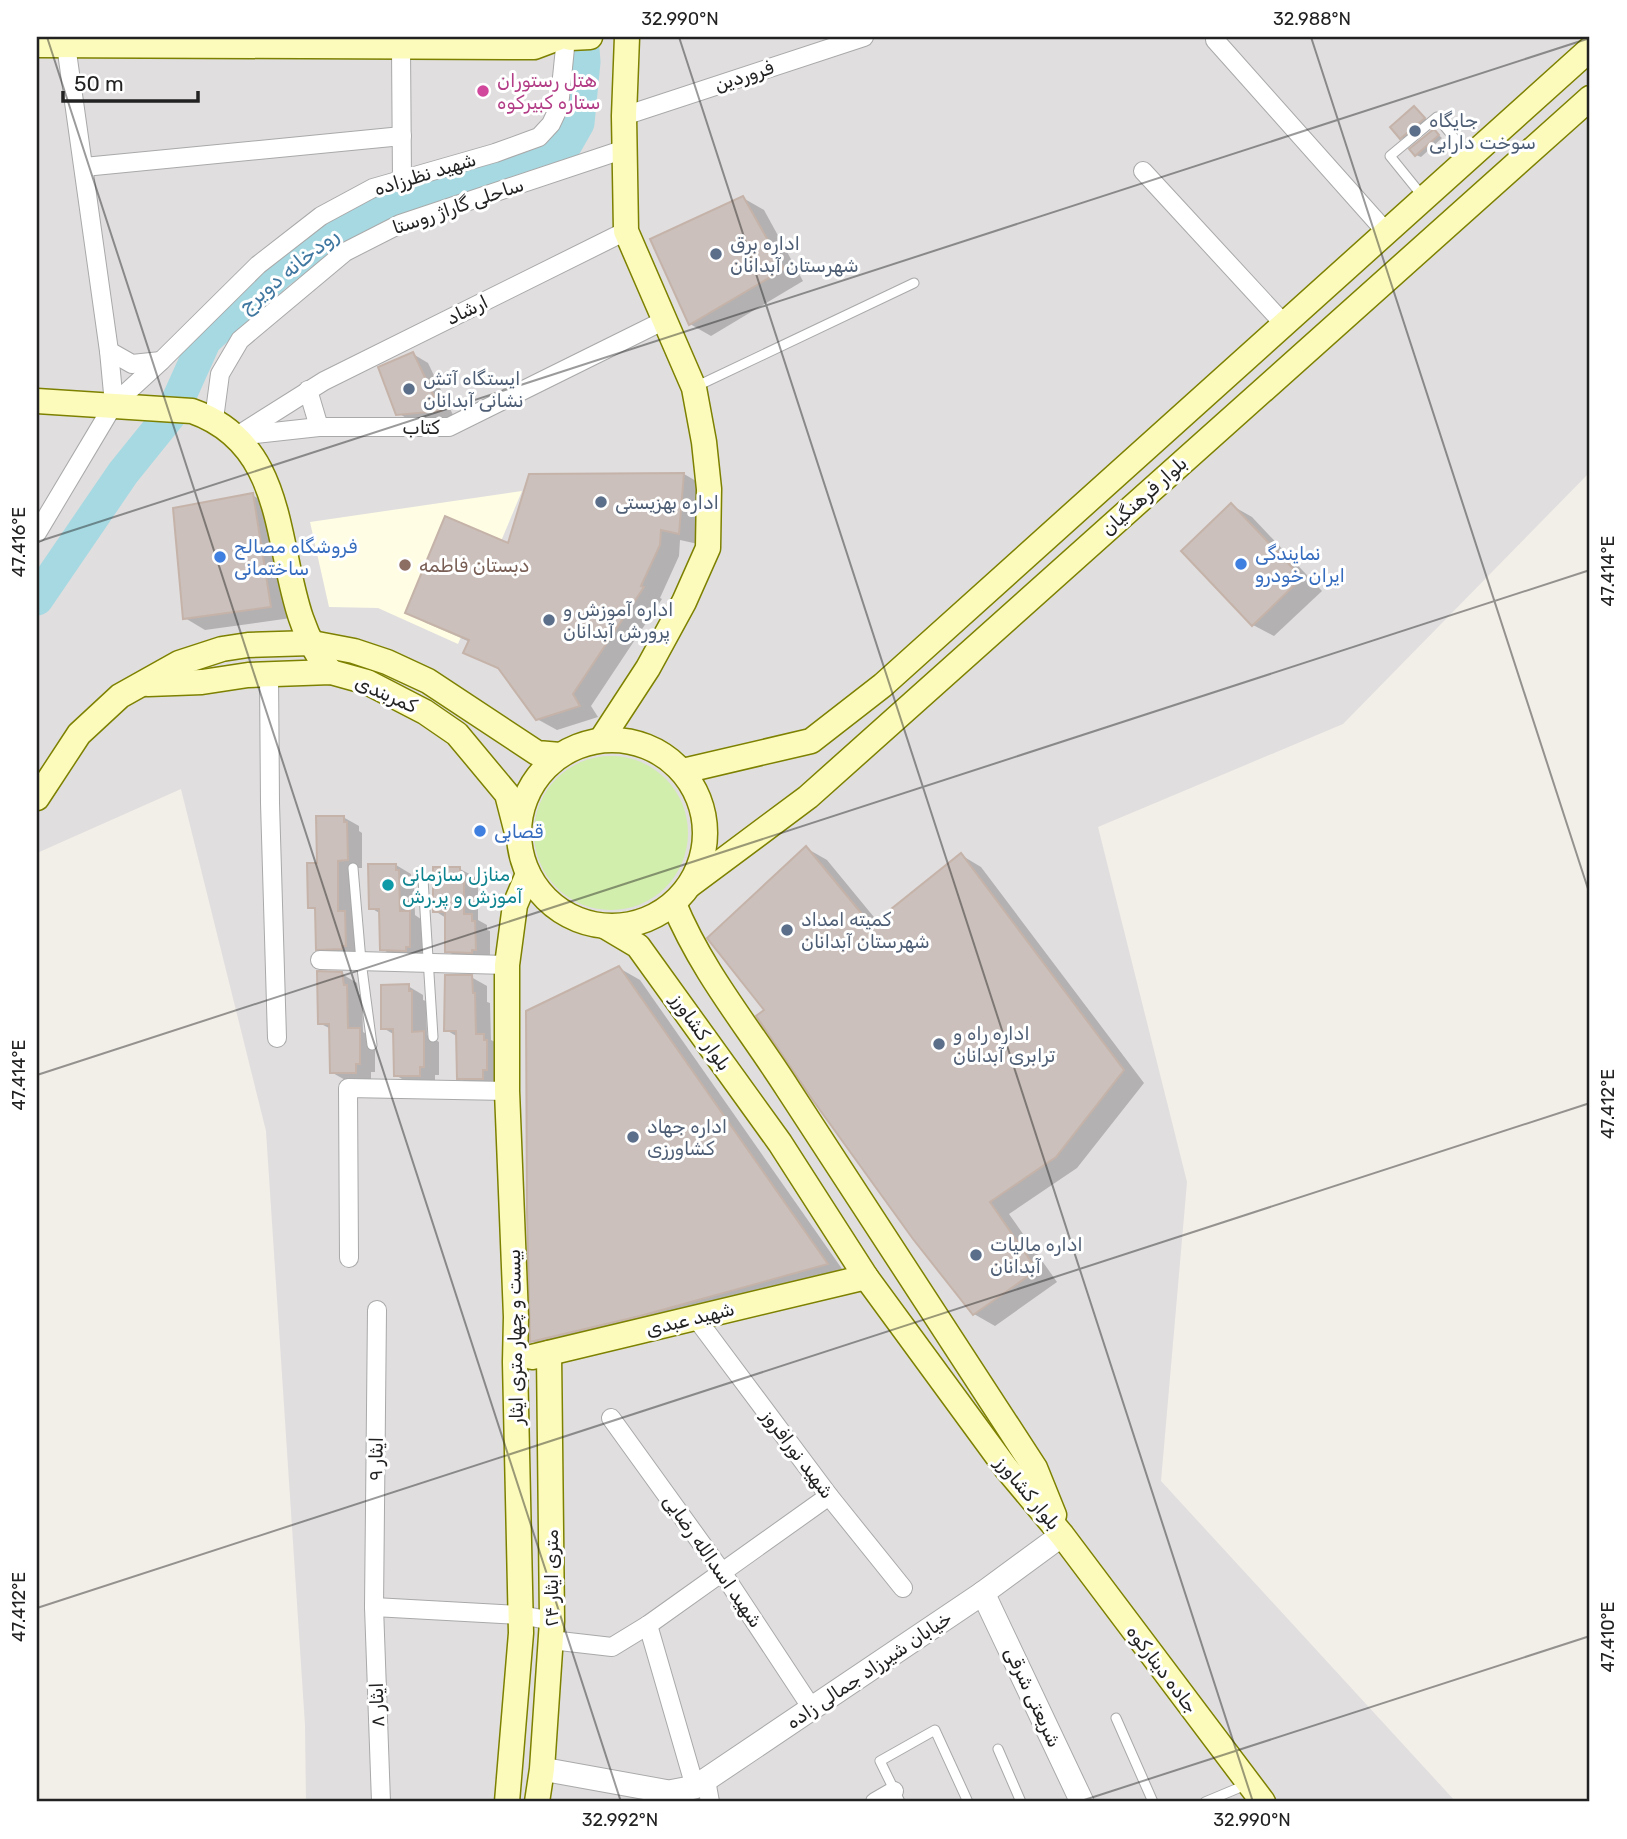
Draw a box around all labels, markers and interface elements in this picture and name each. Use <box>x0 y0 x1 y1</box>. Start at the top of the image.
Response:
text: 32.990°N <box>641 8 719 30</box>
text: 32.988°N <box>1273 8 1351 30</box>
street label: فروردین <box>712 56 777 96</box>
scale bar <box>63 60 198 104</box>
place label: هتل رستوران ستاره کبیرکوه <box>497 69 601 114</box>
text: 50 m <box>74 71 124 96</box>
marker: هتل رستوران ستاره کبیرکوه <box>475 83 491 99</box>
place label: جایگاه سوخت دارابی <box>1429 109 1536 154</box>
marker: جایگاه سوخت دارابی <box>1407 123 1423 139</box>
street label: شهید نظرزاده <box>371 148 479 200</box>
street label: ساحلی گاراژ روستا <box>389 173 527 239</box>
water label: رودخانه دویرج <box>233 222 344 319</box>
place label: اداره برق شهرستان آبدانان <box>730 232 859 277</box>
marker: اداره برق شهرستان آبدانان <box>708 246 724 262</box>
street label: ارشاد <box>442 290 492 330</box>
place label: ایستگاه آتش نشانی آبدانان <box>423 367 524 412</box>
marker: ایستگاه آتش نشانی آبدانان <box>401 381 417 397</box>
street label: کتاب <box>402 416 440 439</box>
street label: بلوار فرهنگیان <box>1096 452 1192 540</box>
place label: اداره بهزیستی <box>615 491 719 514</box>
marker: اداره بهزیستی <box>593 494 609 510</box>
text: 47.416°E <box>8 507 30 577</box>
place label: فروشگاه مصالح ساختمانی <box>234 535 357 580</box>
text: 47.414°E <box>1597 536 1619 606</box>
place label: نمایندگی ایران خودرو <box>1255 542 1345 587</box>
marker: فروشگاه مصالح ساختمانی <box>212 549 228 565</box>
place label: دبستان فاطمه <box>419 554 529 577</box>
marker: نمایندگی ایران خودرو <box>1233 556 1249 572</box>
marker: دبستان فاطمه <box>397 557 413 573</box>
place label: اداره آموزش و پرورش آبدانان <box>563 598 674 645</box>
marker: اداره آموزش و پرورش آبدانان <box>541 612 557 628</box>
street label: کمربندی <box>351 670 421 718</box>
place label: قصابی <box>494 820 543 843</box>
marker: قصابی <box>472 823 488 839</box>
place label: منازل سازمانی آموزش و پر.رش <box>402 863 523 910</box>
marker: منازل سازمانی آموزش و پر.رش <box>380 877 396 893</box>
place label: کمیته امداد شهرستان آبدانان <box>801 908 930 953</box>
marker: کمیته امداد شهرستان آبدانان <box>779 922 795 938</box>
street label: بلوار کشاورز <box>665 988 736 1075</box>
place label: اداره راه و ترابری آبدانان <box>953 1022 1055 1067</box>
marker: اداره راه و ترابری آبدانان <box>931 1036 947 1052</box>
text: 47.414°E <box>8 1040 30 1110</box>
text: 47.412°E <box>1597 1069 1619 1139</box>
place label: اداره جهاد کشاورزی <box>647 1115 727 1160</box>
marker: اداره جهاد کشاورزی <box>625 1129 641 1145</box>
place label: اداره مالیات آبدانان <box>990 1233 1083 1278</box>
marker: اداره مالیات آبدانان <box>968 1247 984 1263</box>
street label: بیست و چهار متری ایثار <box>502 1249 528 1426</box>
street label: شهید عبدی <box>643 1297 737 1341</box>
street label: شهید نورافروز <box>756 1404 839 1503</box>
street label: ایثار ۹ <box>364 1437 388 1481</box>
street label: بلوار کشاورز <box>990 1451 1065 1534</box>
street label: شهید اسدالله رضایی <box>659 1490 767 1632</box>
street label: ۲۴ متری ایثار <box>540 1529 563 1627</box>
text: 47.412°E <box>8 1572 30 1642</box>
text: 47.410°E <box>1597 1601 1619 1673</box>
street label: خیابان شیرزاد جمالی زاده <box>782 1606 956 1734</box>
street label: جاده دینارکوه <box>1121 1620 1203 1718</box>
street label: شریعتی شرقی <box>1000 1643 1066 1751</box>
street label: ایثار ۸ <box>365 1682 389 1728</box>
text: 32.992°N <box>582 1809 658 1831</box>
text: 32.990°N <box>1213 1809 1291 1831</box>

